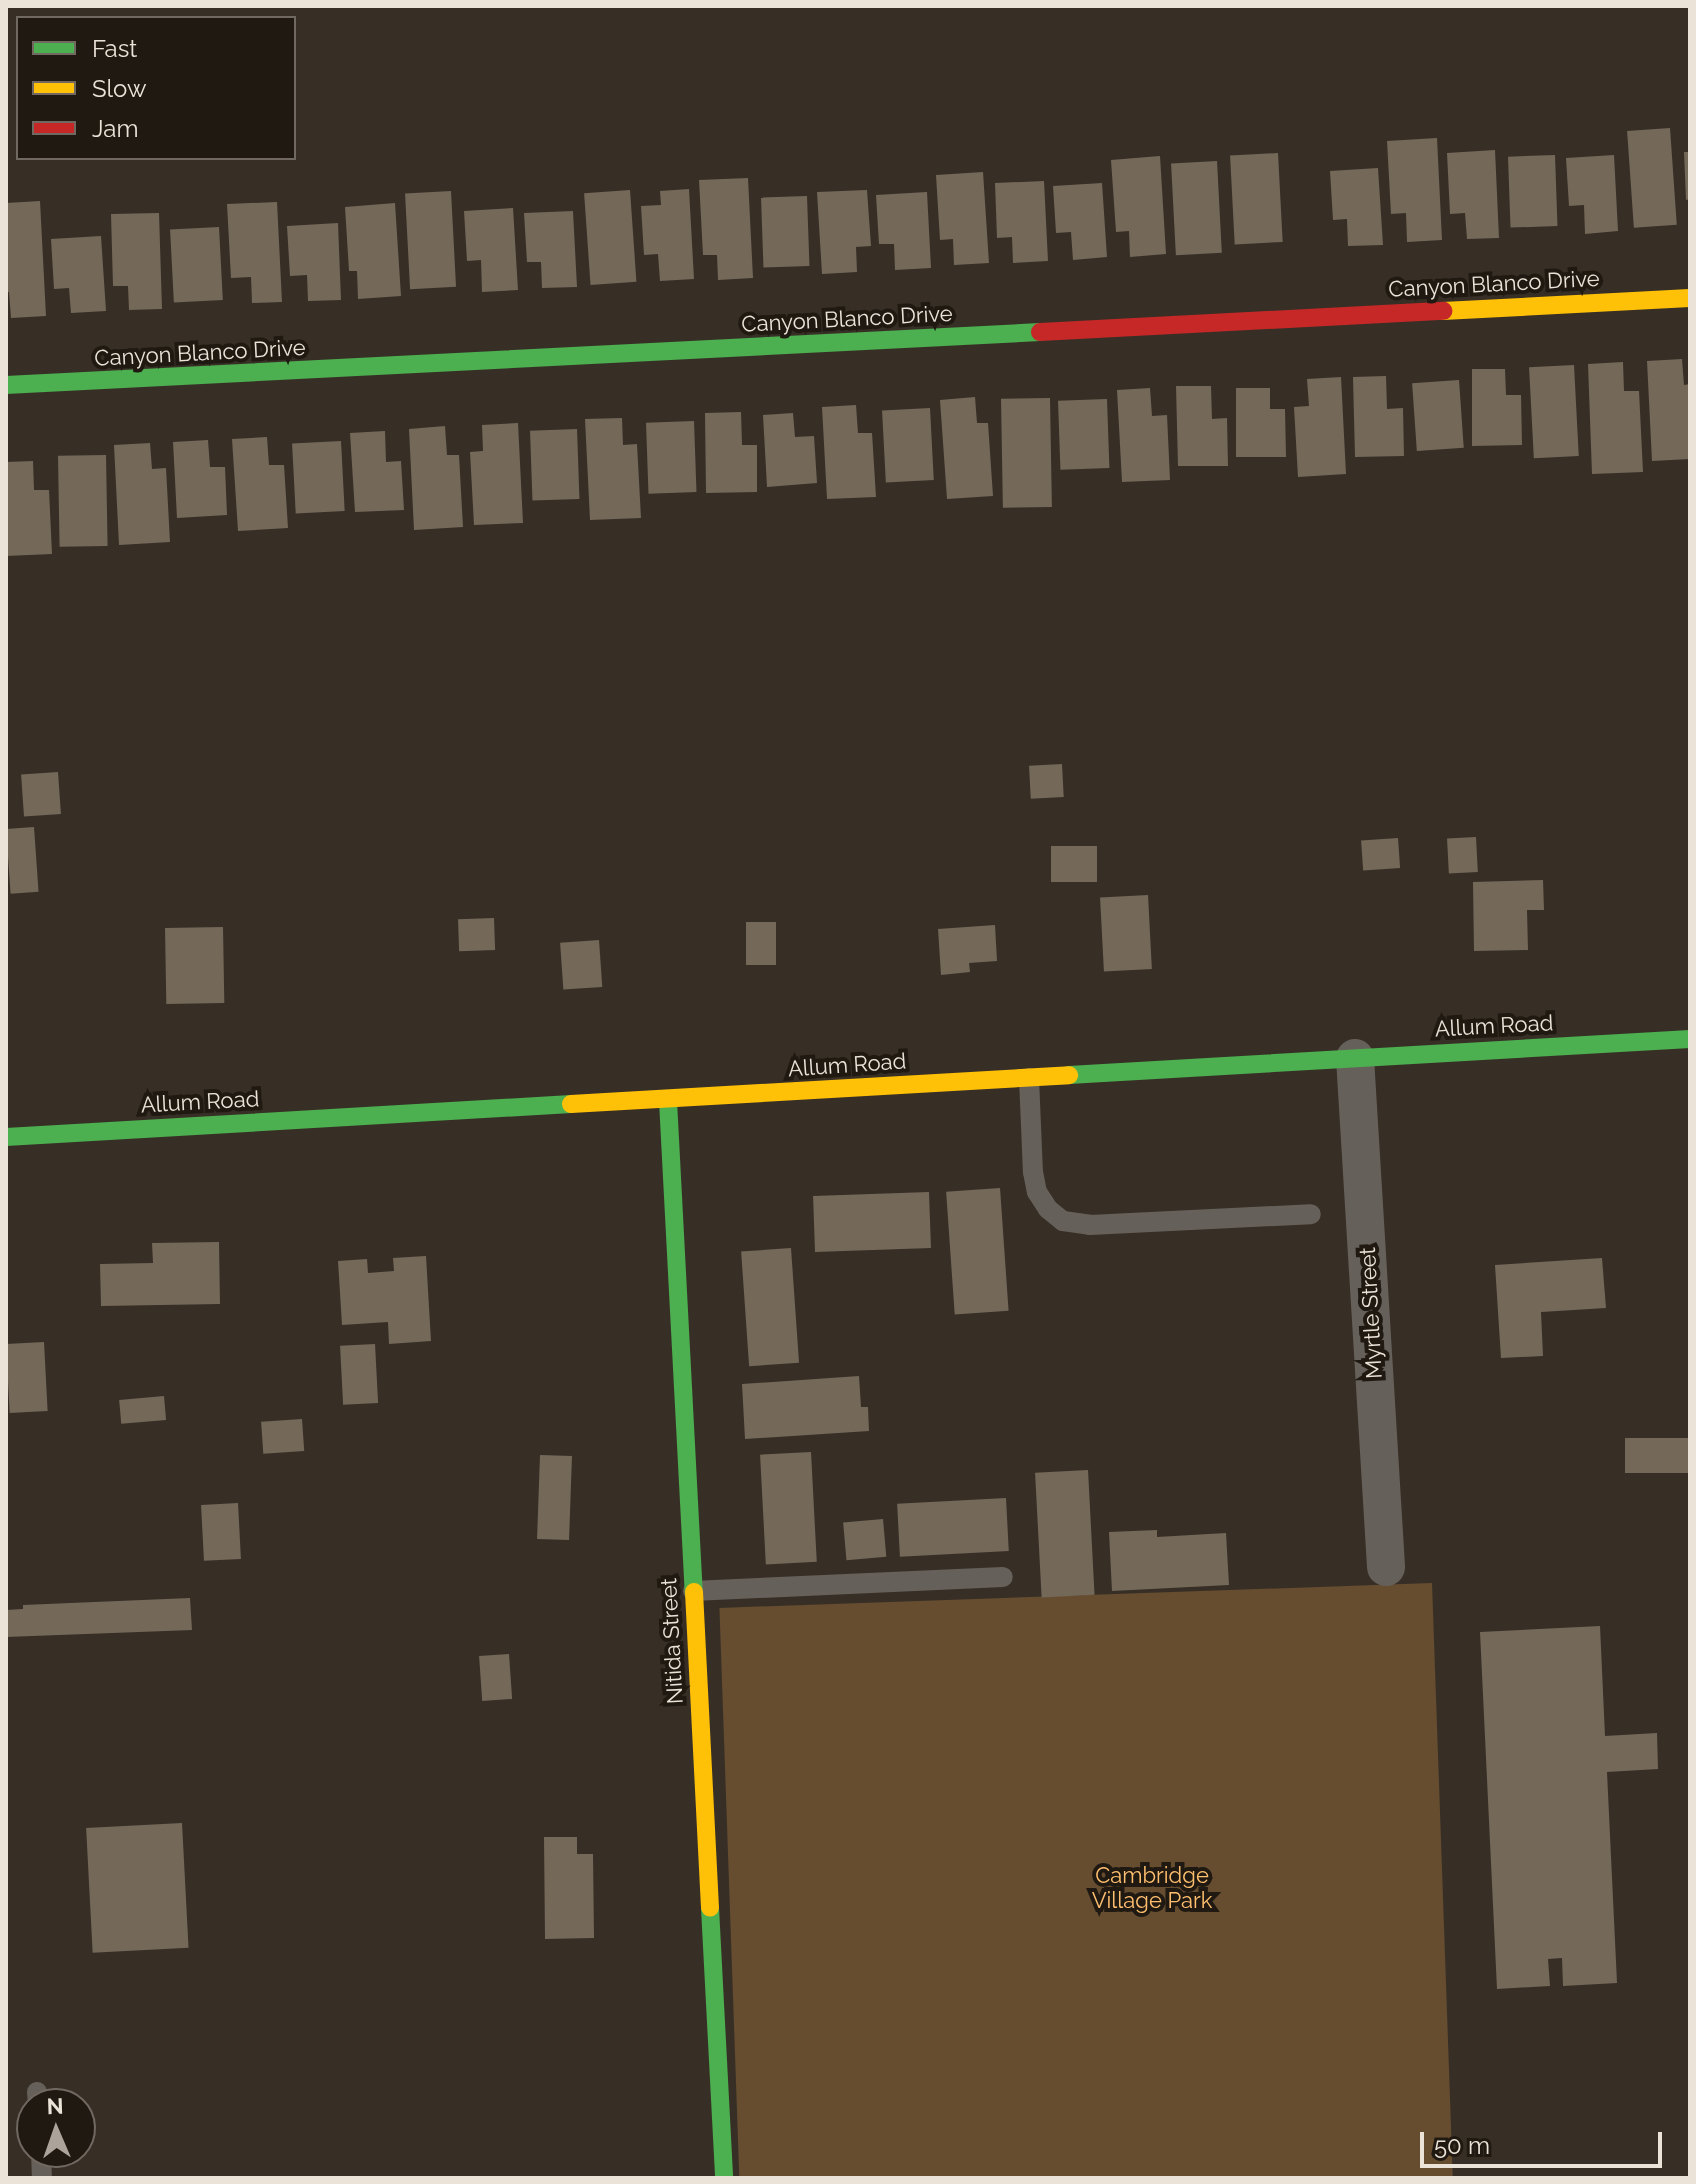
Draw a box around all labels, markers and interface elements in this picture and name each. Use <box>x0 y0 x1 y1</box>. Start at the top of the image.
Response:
legend <box>16 16 296 160</box>
text: Fast <box>92 34 137 63</box>
text: Slow <box>92 74 146 103</box>
text: Jam <box>92 114 138 143</box>
street label: Canyon Blanco Drive <box>1388 265 1600 303</box>
street label: Canyon Blanco Drive <box>741 300 953 338</box>
street label: Canyon Blanco Drive <box>94 334 306 372</box>
street label: Allum Road <box>1434 1010 1554 1042</box>
street label: Allum Road <box>787 1048 907 1082</box>
street label: Allum Road <box>140 1086 260 1118</box>
street label: Myrtle Street <box>1354 1246 1388 1380</box>
street label: Nitida Street <box>656 1577 688 1705</box>
park label: Cambridge Village Park <box>1092 1862 1212 1914</box>
north arrow <box>16 2088 96 2168</box>
text: N <box>46 2093 64 2119</box>
scale bar <box>1424 2116 1666 2166</box>
text: 50 m <box>1434 2131 1490 2160</box>

